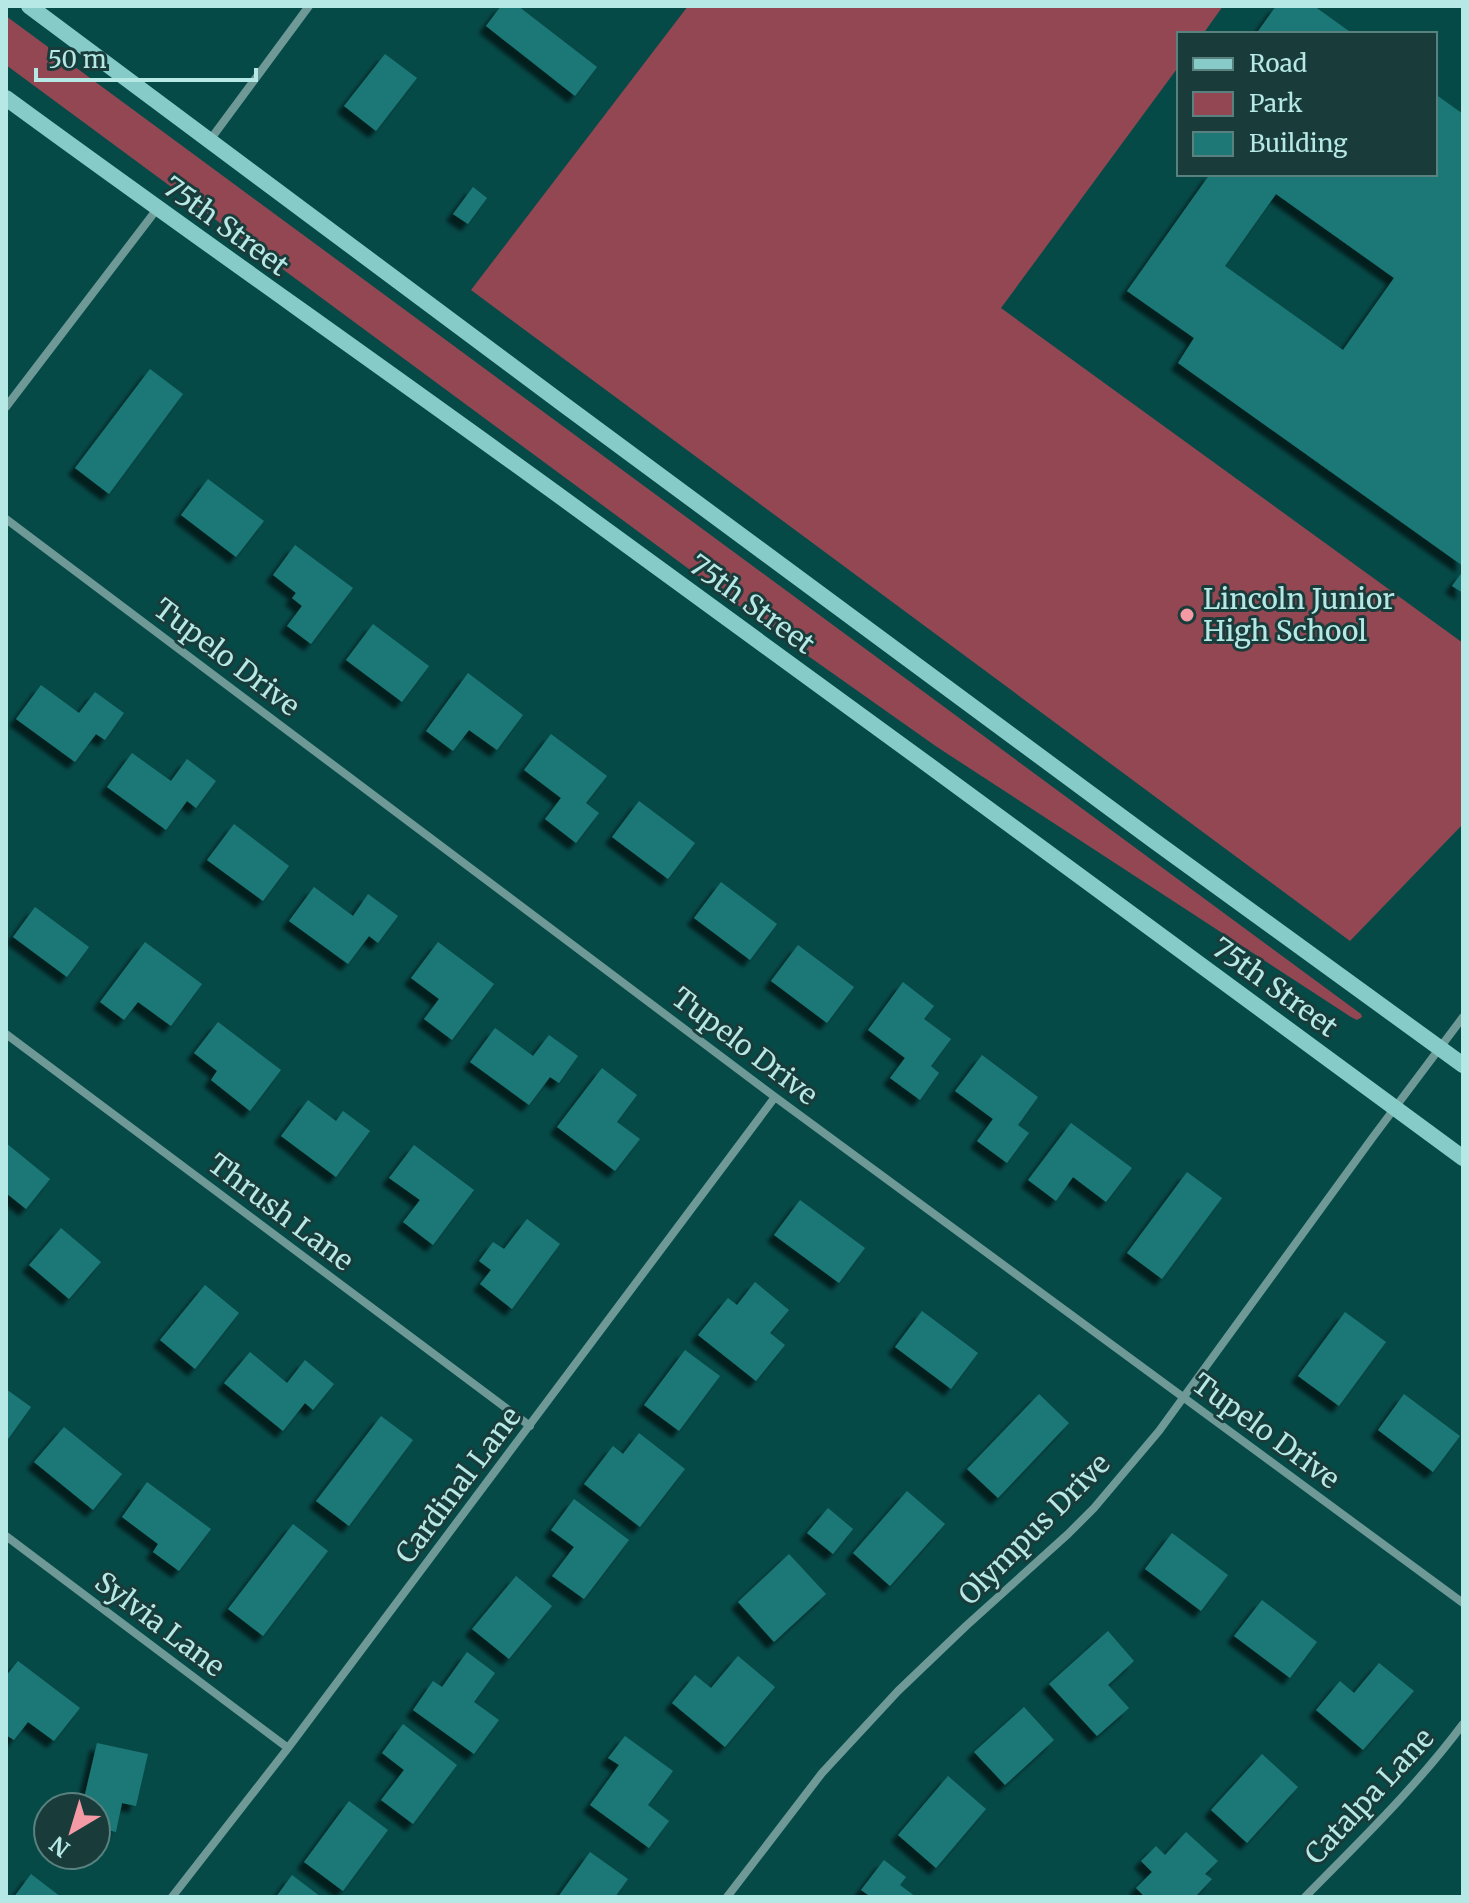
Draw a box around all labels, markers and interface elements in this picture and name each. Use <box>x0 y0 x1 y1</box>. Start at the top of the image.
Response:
scale bar <box>36 32 256 82</box>
legend <box>1177 32 1437 176</box>
text: 50 m <box>48 44 107 75</box>
text: Road <box>1249 48 1307 79</box>
text: Park <box>1249 88 1303 119</box>
text: Building <box>1249 128 1348 159</box>
street label: 75th Street <box>156 168 296 284</box>
street label: 75th Street <box>682 546 822 662</box>
place label: Lincoln Junior High School <box>1203 581 1395 649</box>
street label: Tupelo Drive <box>147 590 307 724</box>
marker: Lincoln Junior High School <box>1178 606 1196 624</box>
street label: 75th Street <box>1205 929 1345 1045</box>
street label: Tupelo Drive <box>665 979 825 1113</box>
street label: Thrush Lane <box>201 1146 361 1278</box>
street label: Tupelo Drive <box>1185 1365 1347 1497</box>
street label: Cardinal Lane <box>387 1400 529 1570</box>
street label: Olympus Drive <box>951 1446 1117 1612</box>
street label: Sylvia Lane <box>88 1564 232 1684</box>
street label: Catalpa Lane <box>1297 1720 1441 1872</box>
north arrow <box>32 1791 112 1871</box>
text: N <box>44 1830 75 1863</box>

